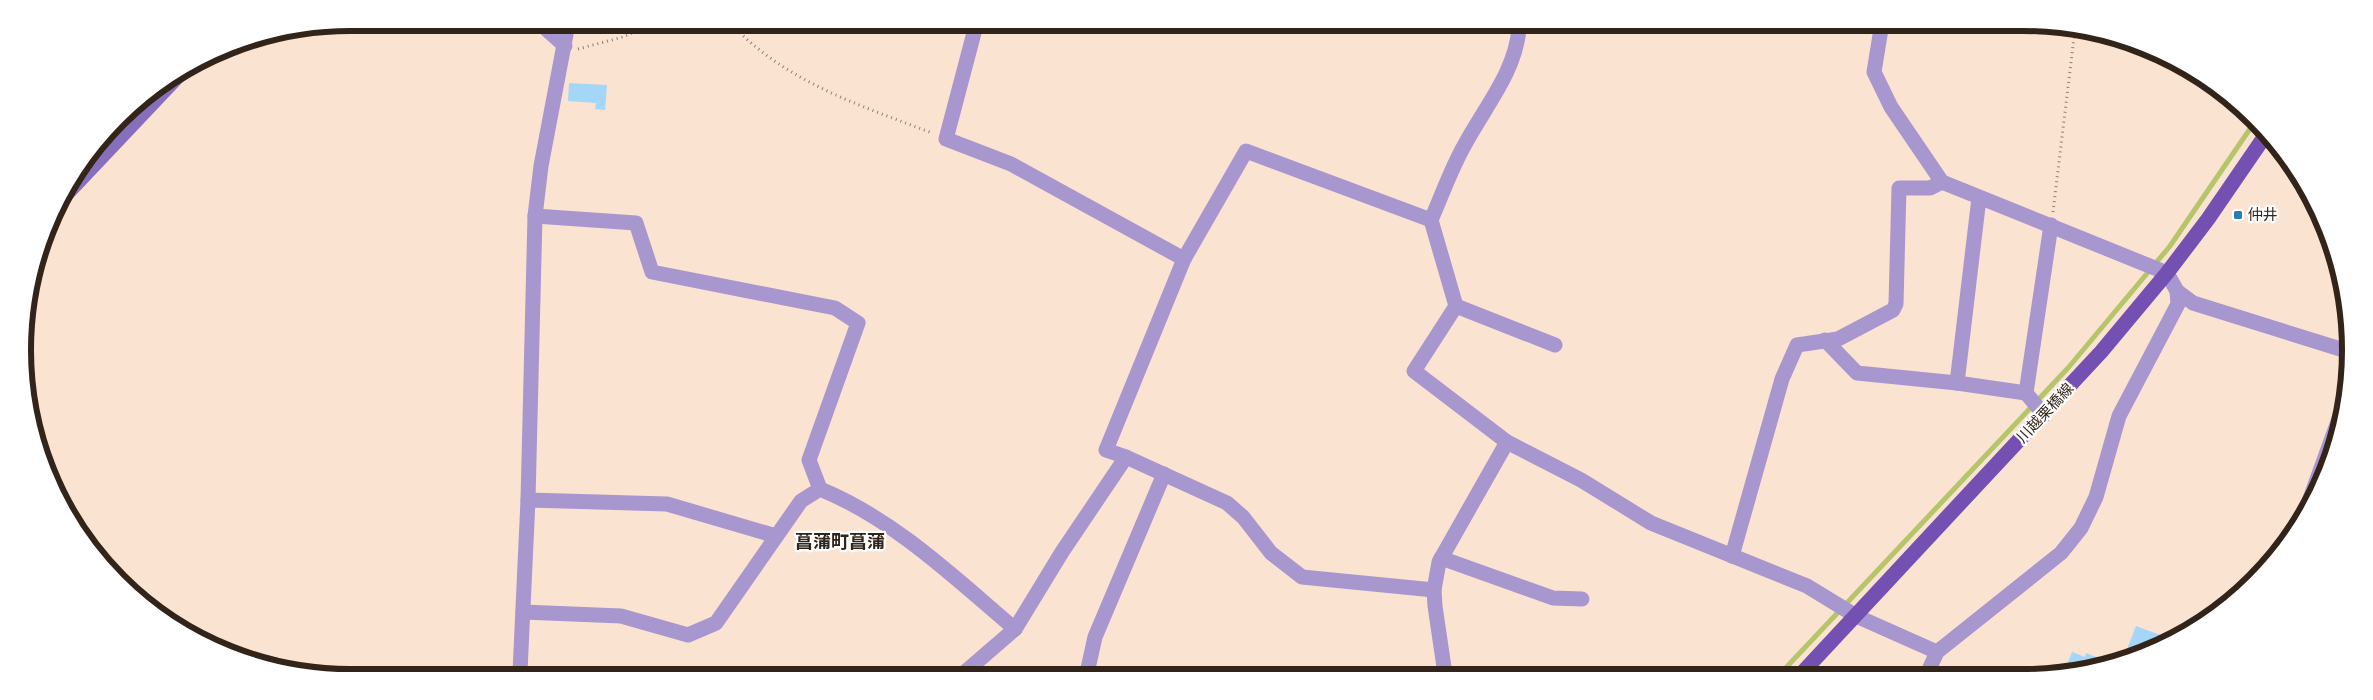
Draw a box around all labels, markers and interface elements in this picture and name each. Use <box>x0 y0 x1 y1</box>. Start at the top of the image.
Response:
place label: 仲井 <box>2248 206 2278 225</box>
marker: 仲井 <box>2232 209 2244 221</box>
street label: 川越栗橋線 <box>2013 379 2078 447</box>
district label: 菖蒲町菖蒲 <box>795 532 885 553</box>

